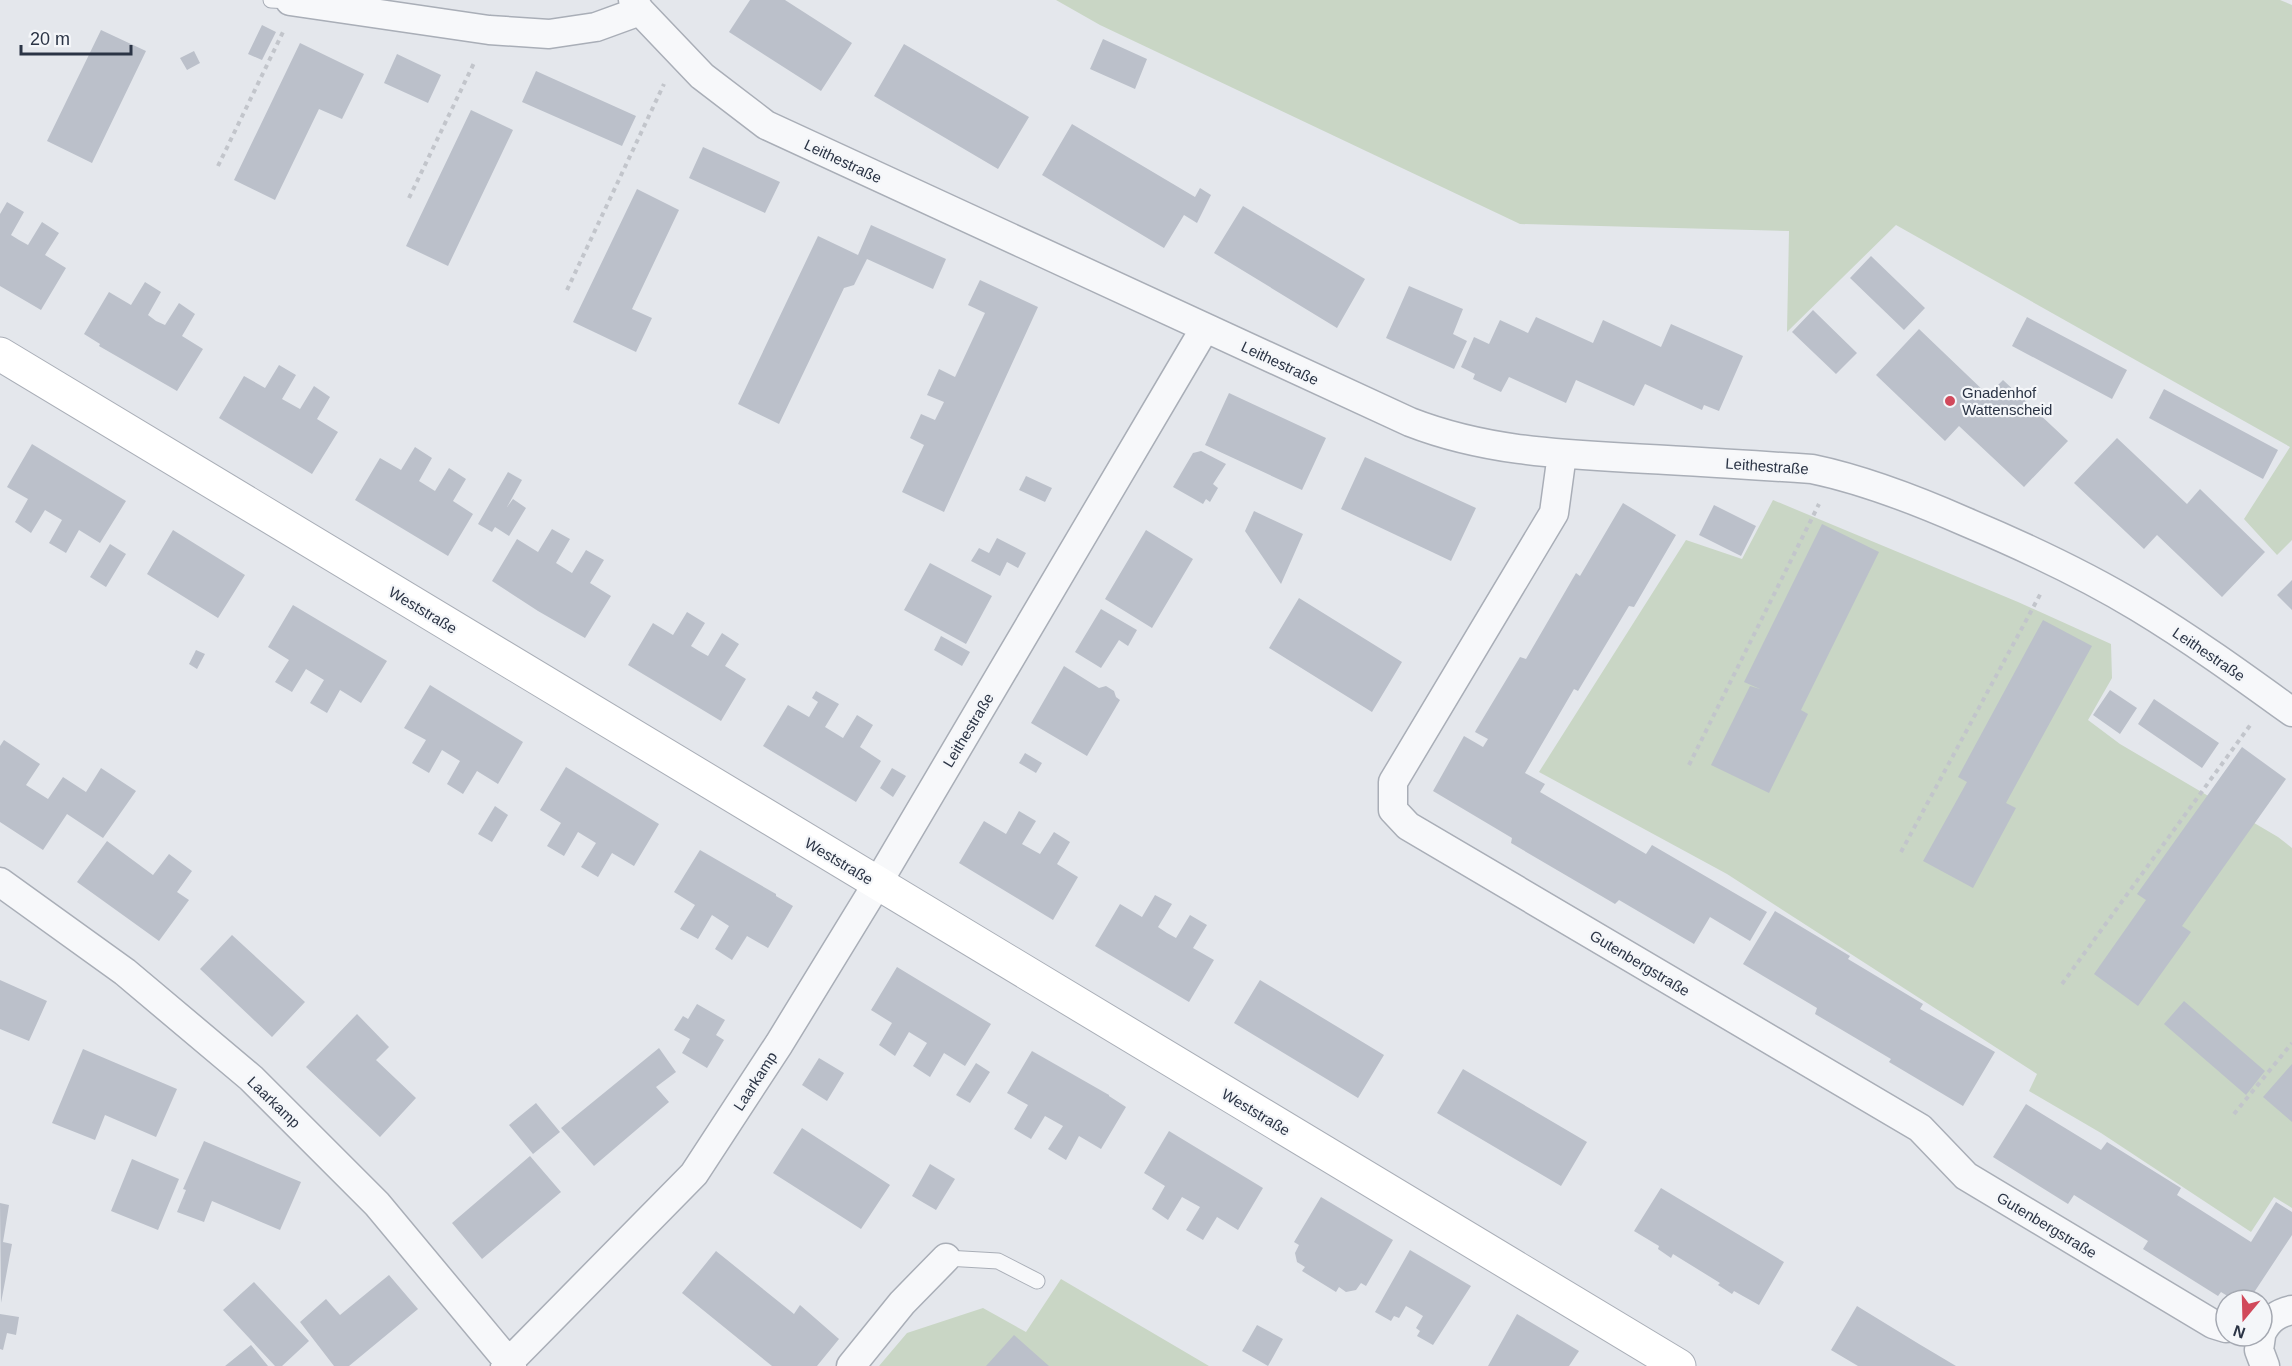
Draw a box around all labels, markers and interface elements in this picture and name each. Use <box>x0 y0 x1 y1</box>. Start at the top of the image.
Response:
scale bar <box>21 18 130 56</box>
text: 20 m <box>30 29 70 49</box>
street label: Leithestraße <box>802 136 884 186</box>
street label: Leithestraße <box>1239 338 1321 388</box>
place label: Gnadenhof Wattenscheid <box>1962 384 2052 418</box>
marker: Gnadenhof Wattenscheid <box>1943 394 1957 408</box>
street label: Leithestraße <box>1725 455 1809 477</box>
street label: Weststraße <box>386 583 460 637</box>
street label: Leithestraße <box>2170 624 2248 684</box>
street label: Leithestraße <box>939 690 997 770</box>
street label: Weststraße <box>802 834 876 888</box>
street label: Gutenbergstraße <box>1587 927 1693 999</box>
street label: Laarkamp <box>730 1048 780 1114</box>
street label: Laarkamp <box>244 1073 304 1131</box>
street label: Weststraße <box>1219 1085 1293 1139</box>
street label: Gutenbergstraße <box>1994 1189 2100 1261</box>
north arrow <box>2214 1288 2274 1348</box>
text: N <box>2231 1322 2248 1342</box>

